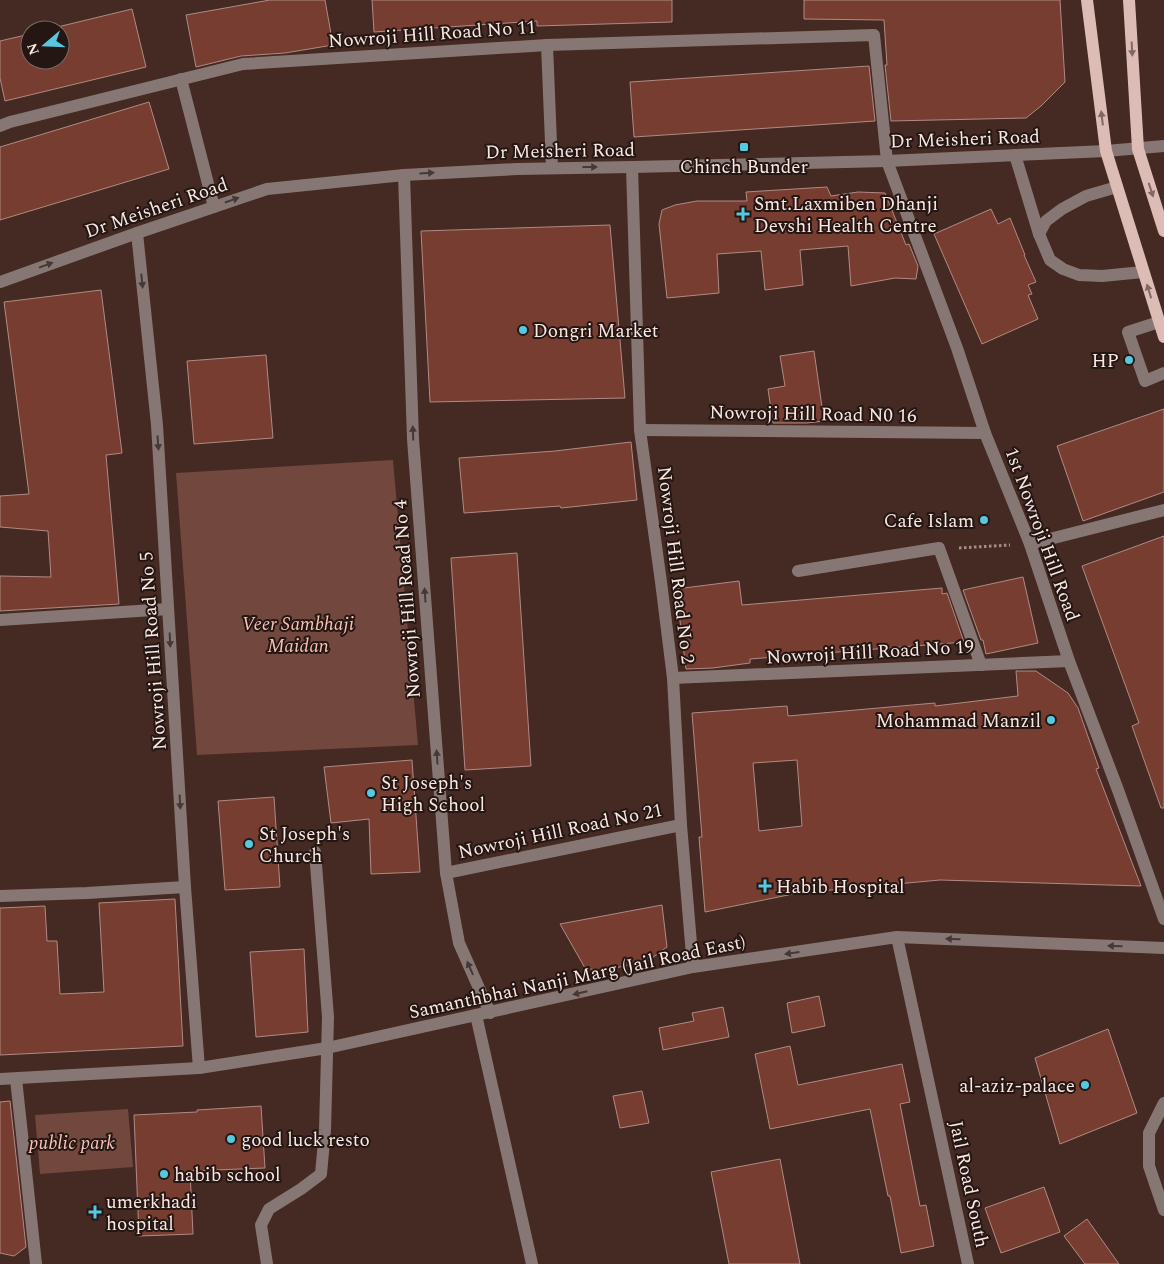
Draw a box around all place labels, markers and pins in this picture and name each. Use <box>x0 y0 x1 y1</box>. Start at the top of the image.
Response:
marker: Chinch Bunder <box>738 141 750 153</box>
place label: Chinch Bunder <box>680 153 809 182</box>
place label: Smt.Laxmiben Dhanji Devshi Health Centre <box>754 190 938 241</box>
marker: Smt.Laxmiben Dhanji Devshi Health Centre <box>736 207 750 221</box>
place label: Dongri Market <box>533 317 659 346</box>
marker: Dongri Market <box>517 324 529 336</box>
place label: HP <box>1091 347 1119 376</box>
marker: HP <box>1123 354 1135 366</box>
place label: Cafe Islam <box>884 507 974 536</box>
marker: Cafe Islam <box>978 514 990 526</box>
place label: Mohammad Manzil <box>876 707 1041 736</box>
marker: Mohammad Manzil <box>1045 714 1057 726</box>
place label: St Joseph's High School <box>381 769 485 820</box>
marker: St Joseph's High School <box>365 787 377 799</box>
place label: St Joseph's Church <box>259 820 350 871</box>
marker: St Joseph's Church <box>243 838 255 850</box>
place label: Habib Hospital <box>776 873 905 902</box>
marker: Habib Hospital <box>758 879 772 893</box>
place label: al-aziz-palace <box>959 1072 1075 1101</box>
marker: al-aziz-palace <box>1079 1079 1091 1091</box>
place label: good luck resto <box>241 1126 370 1155</box>
marker: good luck resto <box>225 1133 237 1145</box>
place label: habib school <box>174 1161 281 1190</box>
marker: habib school <box>158 1168 170 1180</box>
place label: umerkhadi hospital <box>106 1188 197 1239</box>
marker: umerkhadi hospital <box>88 1205 102 1219</box>

